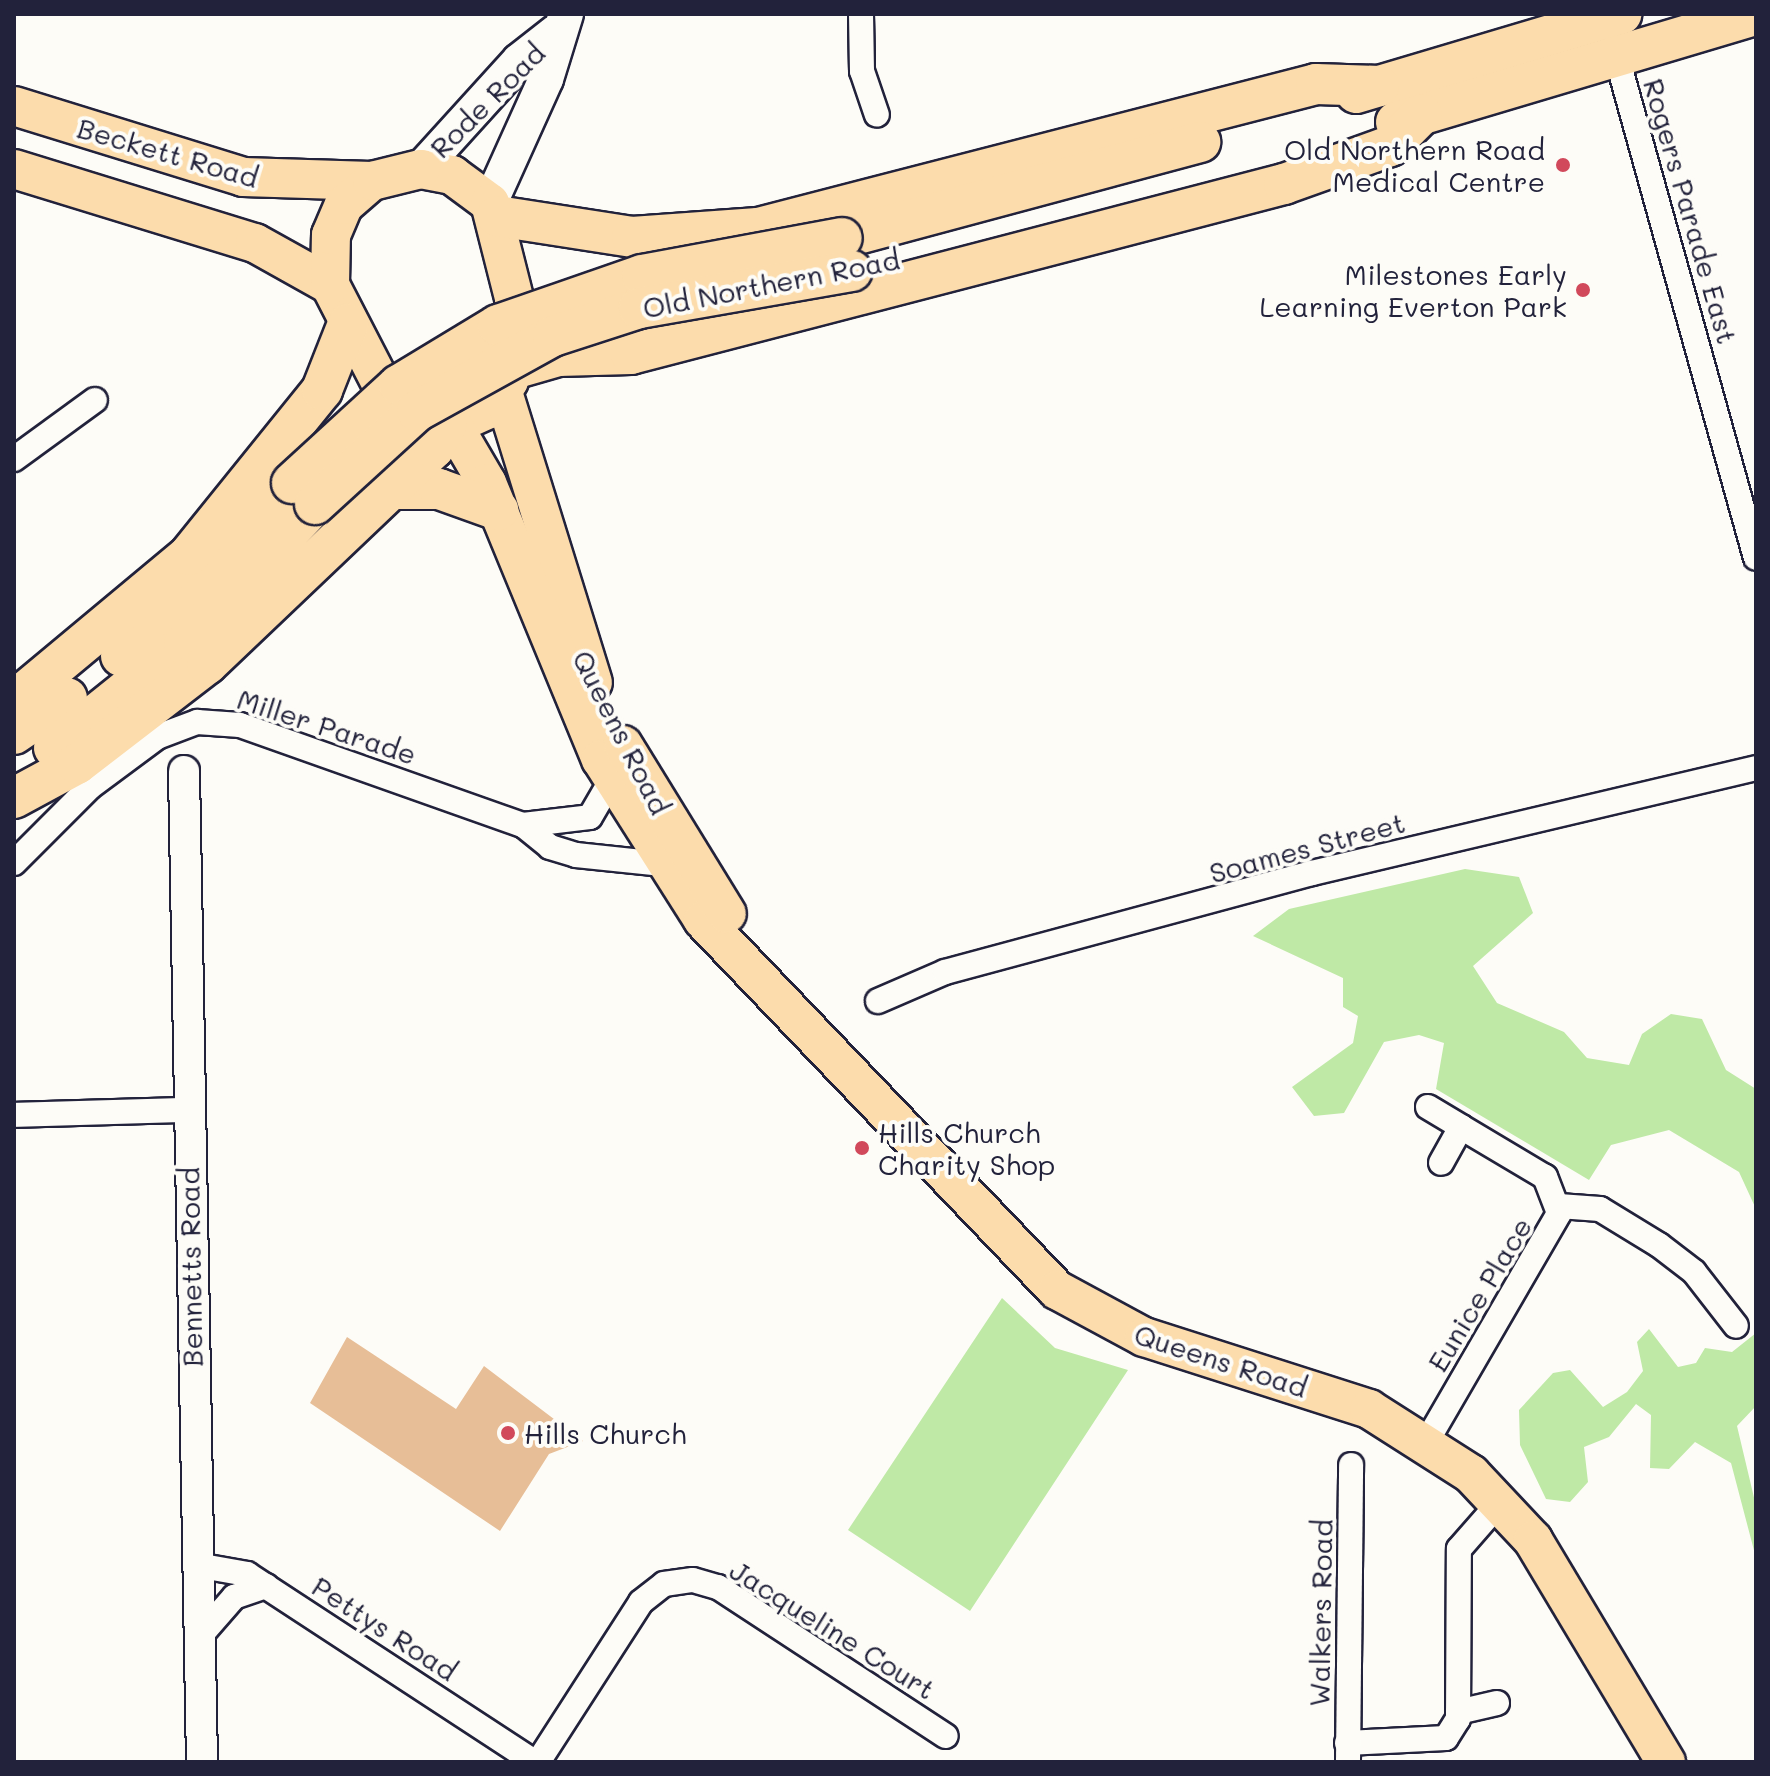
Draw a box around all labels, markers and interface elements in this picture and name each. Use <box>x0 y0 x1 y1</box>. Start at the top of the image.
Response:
street label: Rode Road <box>423 36 551 164</box>
street label: Rogers Parade East <box>1637 75 1745 347</box>
street label: Beckett Road <box>74 110 262 194</box>
place label: Old Northern Road Medical Centre <box>1284 132 1545 198</box>
marker: Old Northern Road Medical Centre <box>1552 154 1574 176</box>
street label: Old Northern Road <box>640 242 902 324</box>
place label: Milestones Early Learning Everton Park <box>1260 257 1567 323</box>
marker: Milestones Early Learning Everton Park <box>1574 281 1592 299</box>
street label: Queens Road <box>566 644 678 820</box>
street label: Miller Parade <box>233 681 421 771</box>
street label: Soames Street <box>1206 805 1408 889</box>
place label: Hills Church Charity Shop <box>878 1115 1055 1181</box>
marker: Hills Church Charity Shop <box>853 1139 871 1157</box>
street label: Bennetts Road <box>171 1167 209 1367</box>
street label: Eunice Place <box>1420 1211 1538 1377</box>
street label: Queens Road <box>1130 1316 1312 1404</box>
place label: Hills Church <box>524 1416 687 1450</box>
marker: Hills Church <box>499 1424 517 1442</box>
street label: Walkers Road <box>1302 1519 1338 1707</box>
street label: Jacqueline Court <box>724 1552 942 1706</box>
street label: Pettys Road <box>306 1569 464 1687</box>

